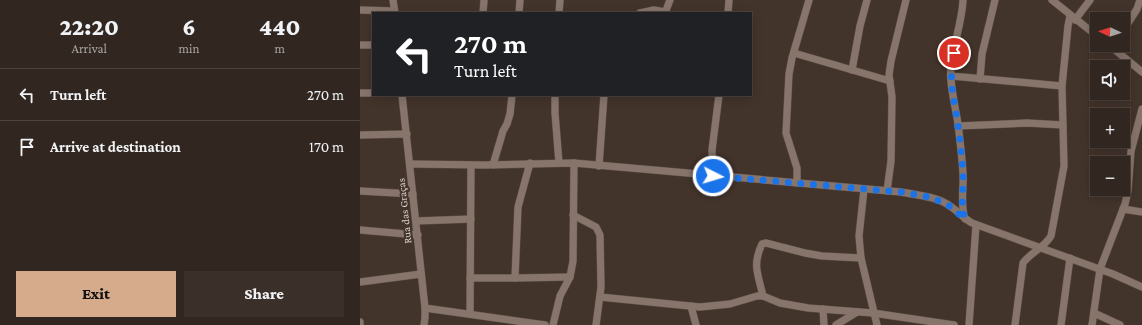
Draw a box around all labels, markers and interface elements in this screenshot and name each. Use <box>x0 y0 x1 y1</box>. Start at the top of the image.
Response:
north arrow <box>1090 12 1130 52</box>
map controls <box>1090 12 1130 196</box>
text: 22:20 <box>60 13 119 40</box>
text: 6 <box>182 13 196 40</box>
text: 440 <box>259 13 300 40</box>
icon: left <box>388 28 440 80</box>
text: 270 m <box>454 28 527 59</box>
pin <box>937 36 971 70</box>
text: Arrival <box>72 41 107 56</box>
text: min <box>179 41 199 56</box>
text: m <box>274 41 285 56</box>
icon: arrive <box>943 42 965 64</box>
button: sound <box>1090 60 1130 100</box>
text: Turn left <box>454 61 517 81</box>
icon: left <box>16 84 38 106</box>
text: Turn left <box>50 87 106 103</box>
text: 270 m <box>307 87 344 103</box>
button: + <box>1090 108 1130 148</box>
icon: arrive <box>16 136 38 158</box>
text: Arrive at destination <box>50 139 181 155</box>
text: 170 m <box>309 139 344 155</box>
position arrow <box>692 155 734 197</box>
button: − <box>1090 156 1130 196</box>
street label: Rua das Graças <box>395 177 414 244</box>
button: Exit <box>16 271 176 317</box>
button: Share <box>184 271 344 317</box>

